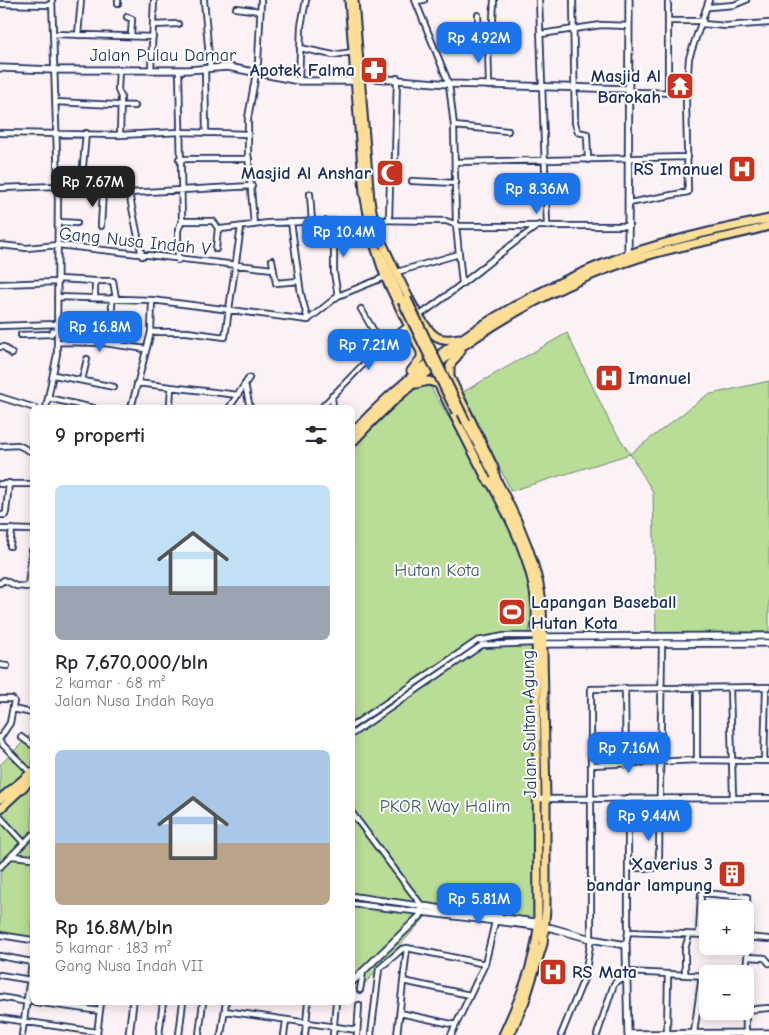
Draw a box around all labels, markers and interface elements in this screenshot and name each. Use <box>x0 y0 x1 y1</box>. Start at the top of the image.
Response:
pin: Rp 4.92M <box>427 22 531 64</box>
text: Rp 4.92M <box>448 29 511 47</box>
street label: Jalan Pulau Damar <box>90 45 237 66</box>
pharmacy icon: Apotek Falma <box>359 55 389 85</box>
place label: Apotek Falma <box>250 60 355 81</box>
place label: Masjid Al Barokah <box>591 66 661 108</box>
temple icon: Masjid Al Barokah <box>665 71 695 101</box>
hospital icon: RS Imanuel <box>727 154 757 184</box>
mosque icon: Masjid Al Anshar <box>375 158 405 188</box>
place label: RS Imanuel <box>633 159 723 180</box>
place label: Masjid Al Anshar <box>241 163 372 184</box>
pin: Rp 7.67M <box>41 166 145 208</box>
pin: Rp 8.36M <box>485 172 589 215</box>
text: Rp 7.67M <box>62 173 124 191</box>
text: Rp 8.36M <box>505 180 569 198</box>
pin: Rp 10.4M <box>292 216 396 258</box>
street label: Gang Nusa Indah V <box>58 223 212 260</box>
text: Rp 10.4M <box>313 223 375 241</box>
pin: Rp 16.8M <box>48 310 152 353</box>
text: Rp 16.8M <box>69 318 131 336</box>
pin: Rp 7.21M <box>317 328 421 371</box>
text: Rp 7.21M <box>339 336 399 354</box>
hospital icon: Imanuel <box>594 363 624 393</box>
place label: Imanuel <box>628 368 691 389</box>
icon: filters <box>302 421 330 449</box>
text: 9 properti <box>55 423 145 447</box>
icon: home <box>148 518 238 608</box>
park label: Hutan Kota <box>394 560 480 581</box>
place label: Lapangan Baseball Hutan Kota <box>531 592 677 634</box>
sports icon: Lapangan Baseball Hutan Kota <box>497 597 527 627</box>
text: Rp 7,670,000/bln <box>55 650 208 674</box>
street label: Jalan Sultan Agung <box>518 650 541 798</box>
text: 2 kamar · 68 m² <box>55 674 165 692</box>
text: Jalan Nusa Indah Raya <box>55 692 214 710</box>
pin: Rp 7.16M <box>577 732 681 774</box>
text: Rp 7.16M <box>598 739 660 757</box>
icon: home <box>148 783 238 873</box>
park label: PKOR Way Halim <box>380 796 510 817</box>
pin: Rp 9.44M <box>597 800 701 842</box>
text: Rp 9.44M <box>618 807 680 825</box>
place label: Xaverius 3 bandar lampung <box>586 854 713 896</box>
building icon: Xaverius 3 bandar lampung <box>717 859 747 889</box>
pin: Rp 5.81M <box>427 882 531 925</box>
text: Rp 5.81M <box>448 890 510 908</box>
map controls <box>699 900 754 1020</box>
button: + <box>699 900 754 955</box>
text: Rp 16.8M/bln <box>55 915 173 939</box>
text: 5 kamar · 183 m² <box>55 939 171 957</box>
text: Gang Nusa Indah VII <box>55 957 203 975</box>
hospital icon: RS Mata <box>538 957 568 987</box>
place label: RS Mata <box>572 962 637 983</box>
button: − <box>699 965 754 1020</box>

